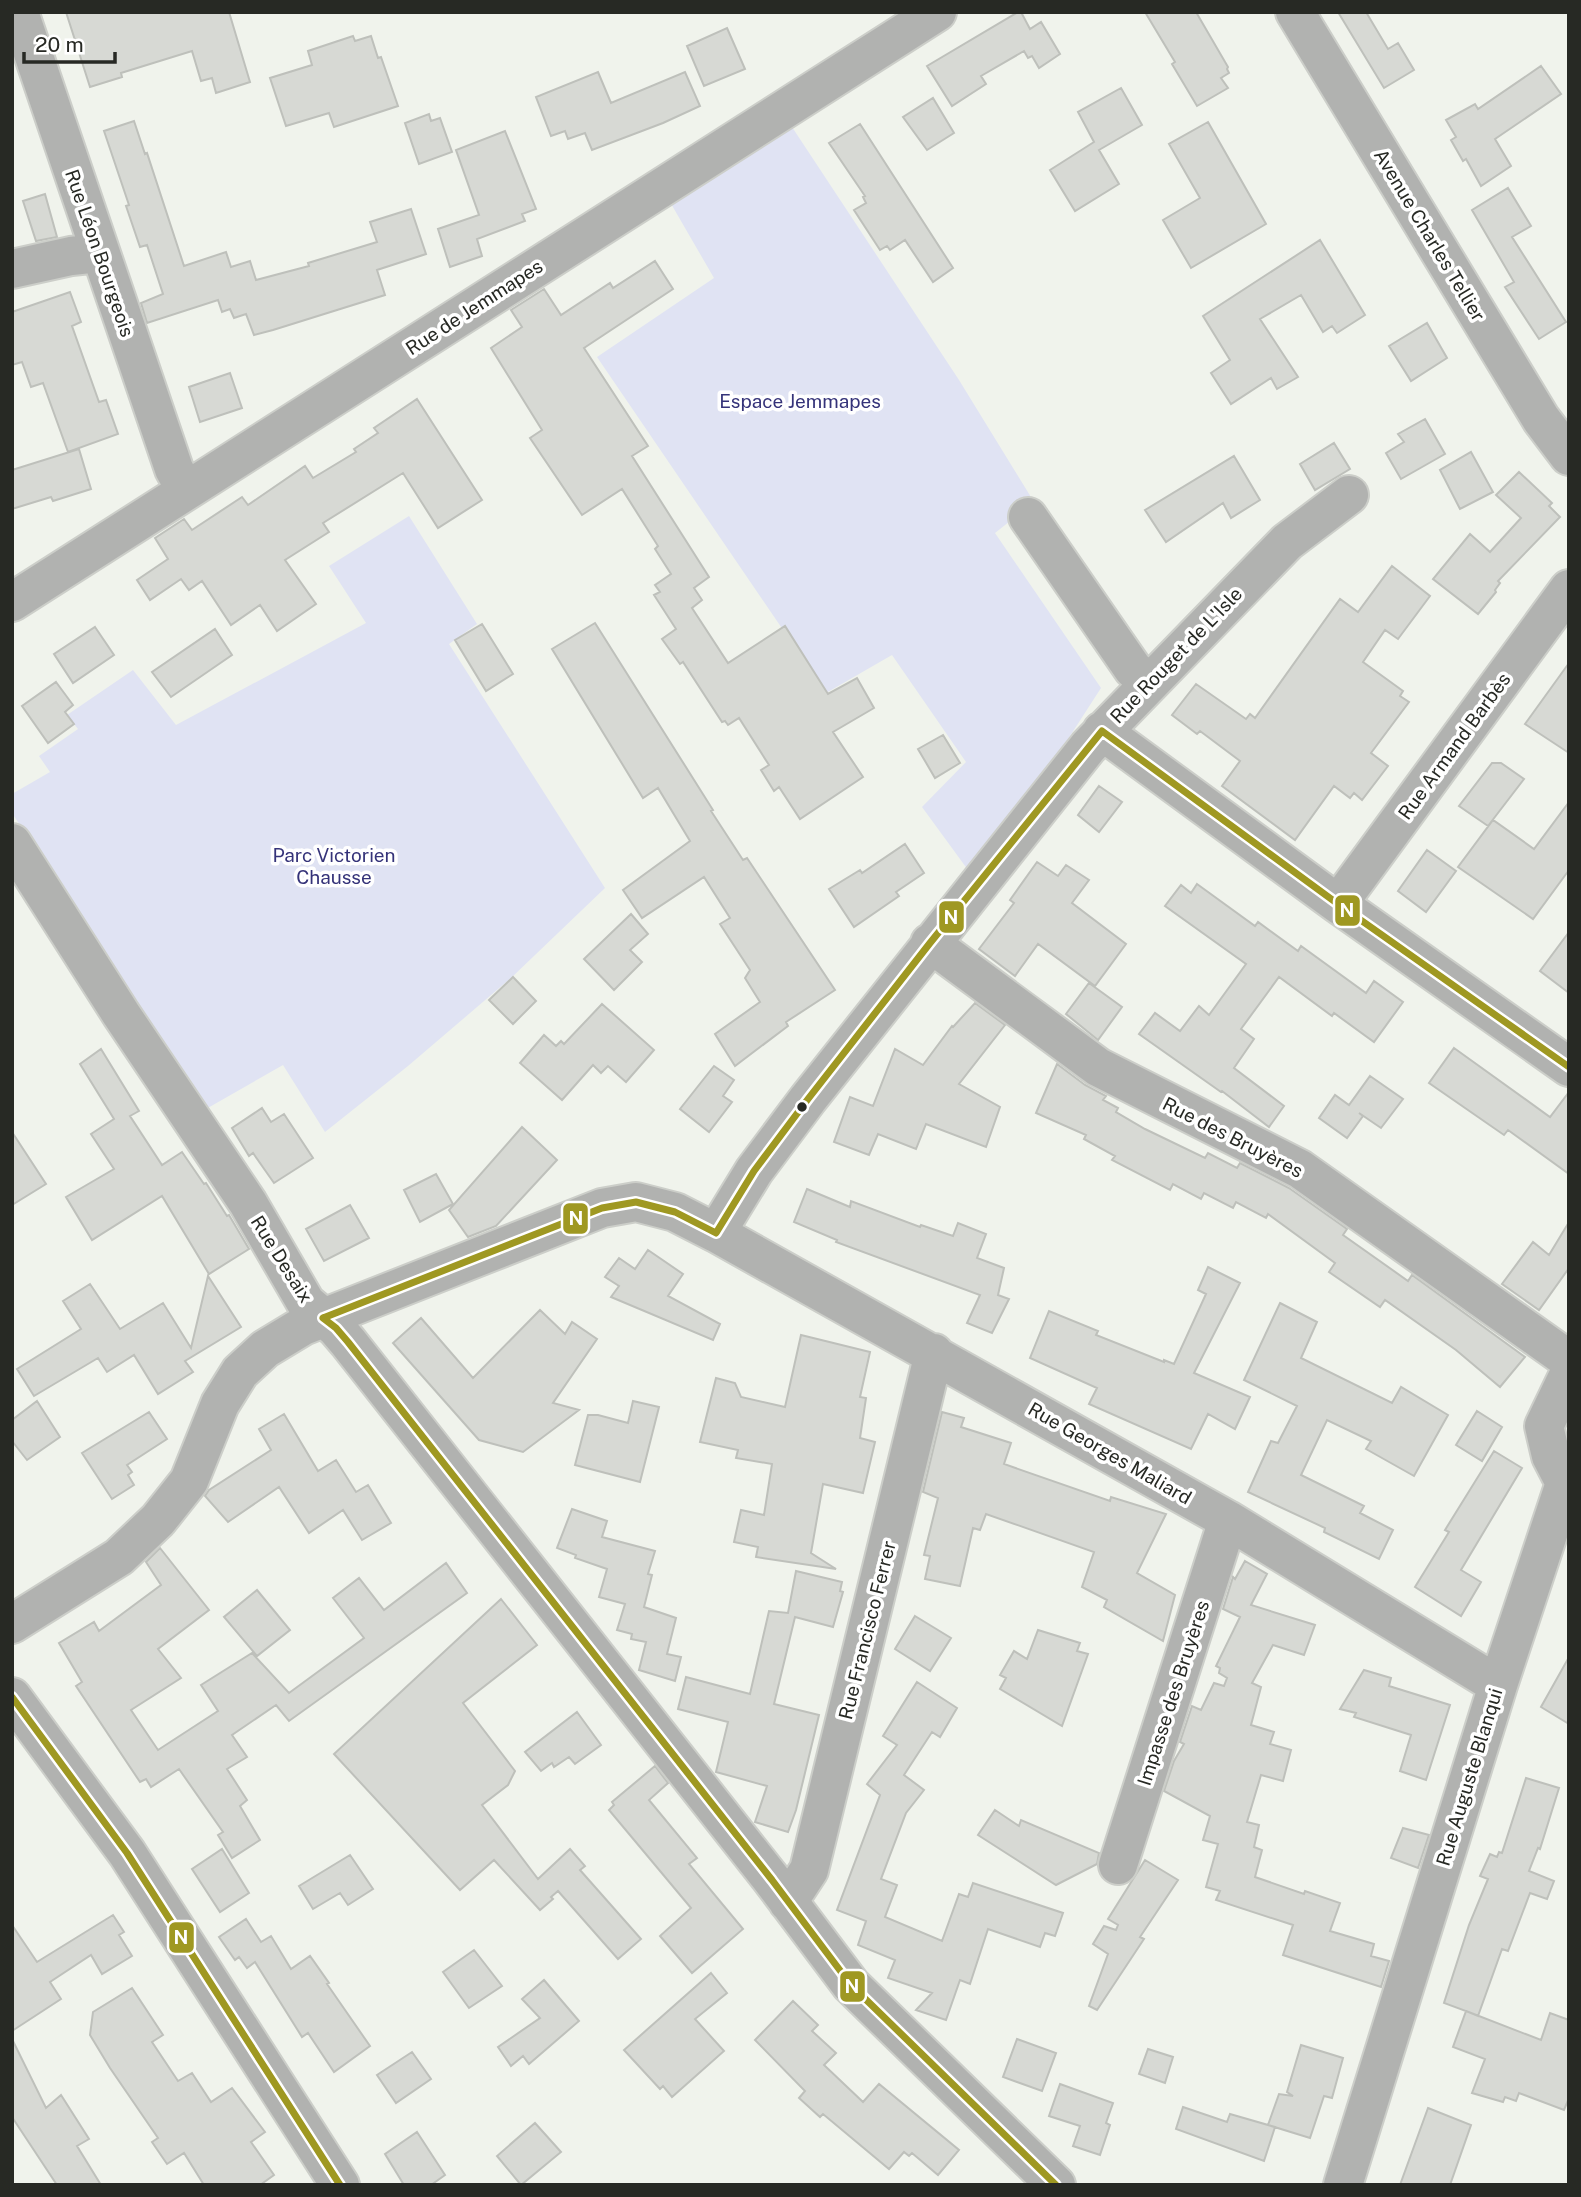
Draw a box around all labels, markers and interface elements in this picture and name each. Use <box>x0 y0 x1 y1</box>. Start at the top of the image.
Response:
scale bar <box>24 21 116 65</box>
text: 20 m <box>35 32 84 57</box>
street label: Avenue Charles Tellier <box>1370 145 1490 325</box>
street label: Rue Léon Bourgeois <box>61 166 139 340</box>
street label: Rue de Jemmapes <box>402 255 546 359</box>
park label: Espace Jemmapes <box>719 390 881 412</box>
street label: Rue Rouget de L'Isle <box>1106 583 1246 727</box>
street label: Rue Armand Barbès <box>1393 668 1515 824</box>
park label: Parc Victorien Chausse <box>272 844 396 888</box>
line badge: N <box>1334 894 1361 927</box>
text: N <box>1340 899 1354 921</box>
line badge: N <box>938 900 965 934</box>
text: N <box>944 906 958 928</box>
street label: Rue des Bruyères <box>1159 1092 1307 1182</box>
unlabelled marker <box>795 1100 809 1114</box>
line badge: N <box>562 1202 589 1235</box>
text: N <box>569 1207 583 1229</box>
street label: Rue Desaix <box>247 1211 318 1307</box>
street label: Rue Georges Maliard <box>1025 1397 1195 1509</box>
street label: Rue Francisco Ferrer <box>834 1538 900 1722</box>
street label: Impasse des Bruyères <box>1133 1598 1213 1788</box>
street label: Rue Auguste Blanqui <box>1431 1685 1507 1869</box>
line badge: N <box>168 1921 195 1954</box>
text: N <box>174 1926 188 1948</box>
line badge: N <box>839 1970 866 2003</box>
text: N <box>845 1975 859 1997</box>

